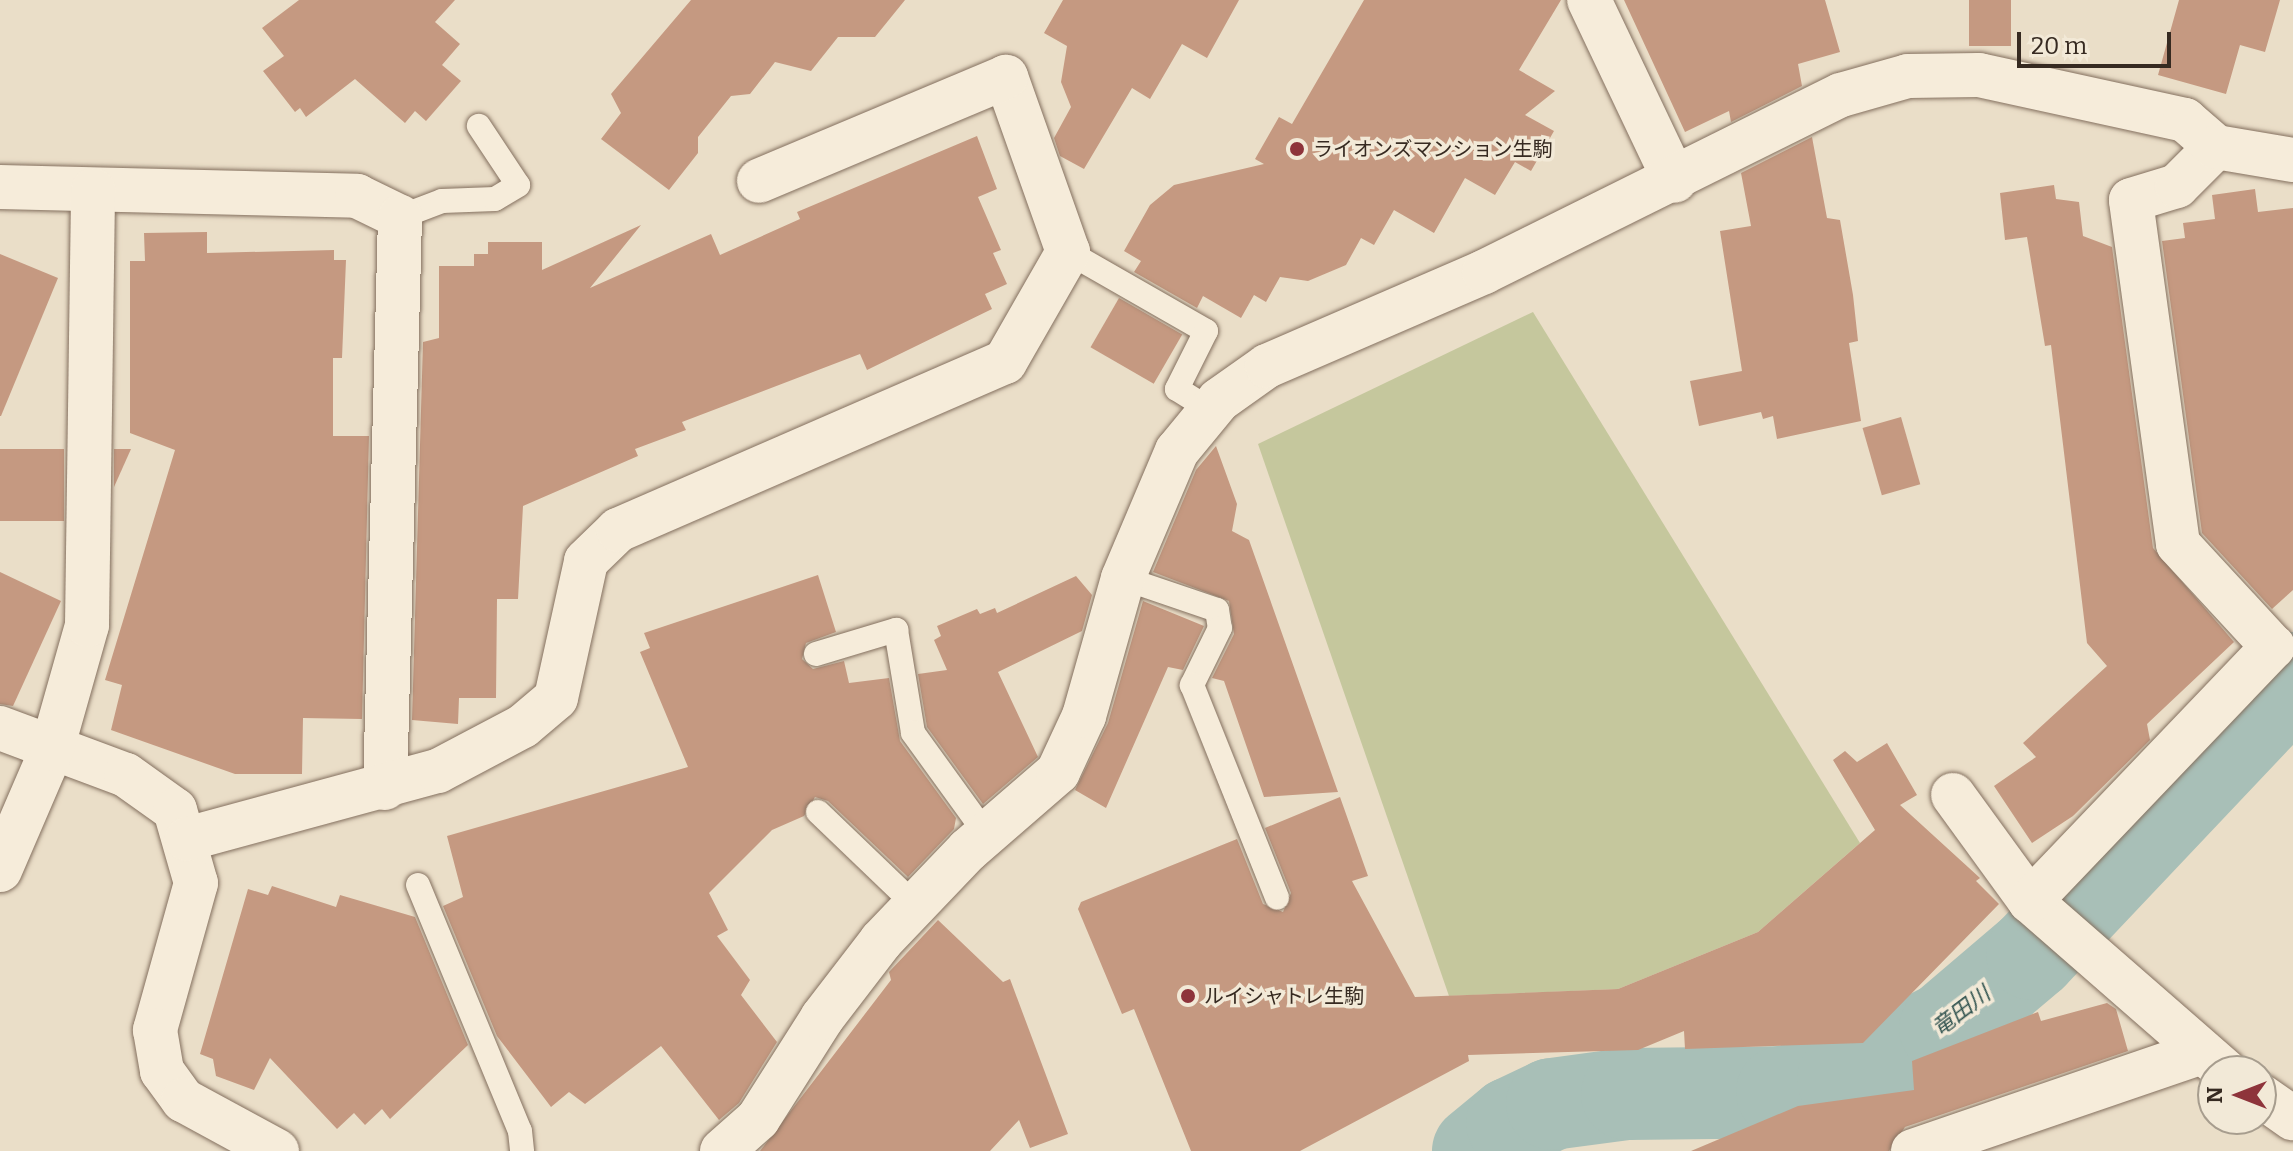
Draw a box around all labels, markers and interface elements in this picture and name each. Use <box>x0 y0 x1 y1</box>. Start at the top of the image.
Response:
scale bar <box>2021 16 2175 66</box>
text: 20 m <box>2031 32 2087 60</box>
place label: ライオンズマンション生駒 <box>1313 137 1553 161</box>
marker: ライオンズマンション生駒 <box>1288 140 1306 158</box>
water label: 竜田川 <box>1927 981 1995 1041</box>
place label: ルイシャトレ生駒 <box>1204 984 1364 1008</box>
marker: ルイシャトレ生駒 <box>1179 987 1197 1005</box>
north arrow <box>2197 1055 2277 1135</box>
text: N <box>2201 1087 2228 1104</box>

